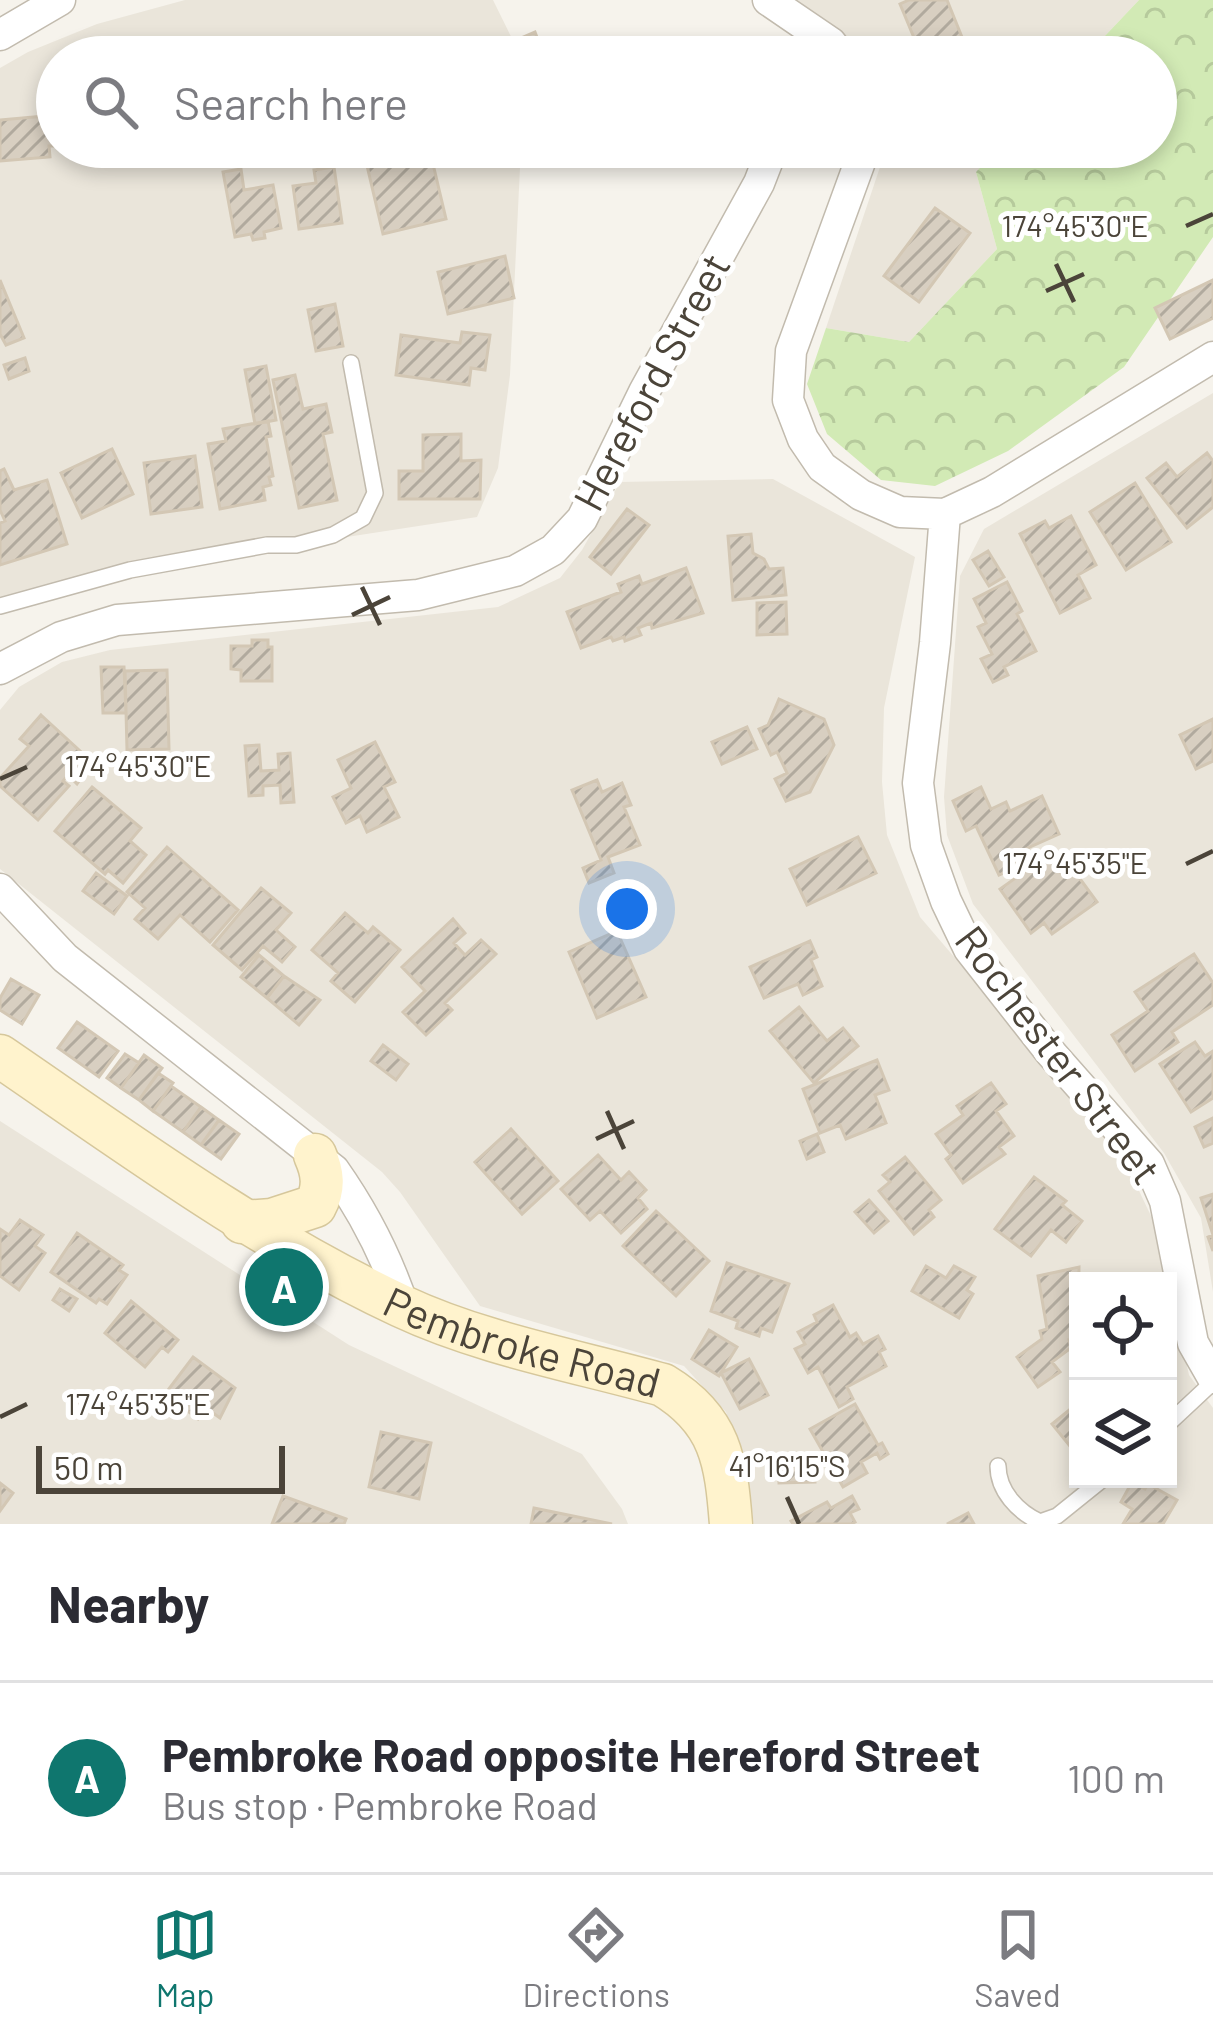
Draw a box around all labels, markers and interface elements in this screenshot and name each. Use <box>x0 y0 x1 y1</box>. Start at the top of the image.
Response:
search box <box>36 36 1177 168</box>
icon: search <box>78 69 144 135</box>
text: Search here <box>174 75 408 129</box>
text: 174°45'30"E <box>1002 207 1149 243</box>
street label: Hereford Street <box>562 244 739 518</box>
text: 174°45'30"E <box>65 747 212 783</box>
text: 174°45'35"E <box>1002 844 1148 880</box>
your location <box>597 879 657 939</box>
street label: Rochester Street <box>946 915 1173 1193</box>
pin: A <box>245 1242 323 1332</box>
map controls <box>1069 1272 1177 1488</box>
button: locate <box>1069 1272 1177 1380</box>
street label: Pembroke Road <box>377 1275 666 1406</box>
button: layers <box>1069 1380 1177 1488</box>
text: 174°45'35"E <box>65 1385 211 1421</box>
scale bar <box>36 1440 285 1493</box>
text: 50 m <box>54 1447 124 1487</box>
text: 41°16'15"S <box>729 1447 845 1483</box>
text: Nearby <box>48 1572 209 1633</box>
text: Pembroke Road opposite Hereford Street <box>162 1727 980 1781</box>
text: A <box>74 1754 100 1801</box>
text: 100 m <box>1067 1754 1165 1801</box>
text: Bus stop · Pembroke Road <box>162 1781 598 1828</box>
tab: Map <box>152 1902 218 2014</box>
tab: Directions <box>522 1902 670 2014</box>
tab: Saved <box>974 1902 1061 2014</box>

